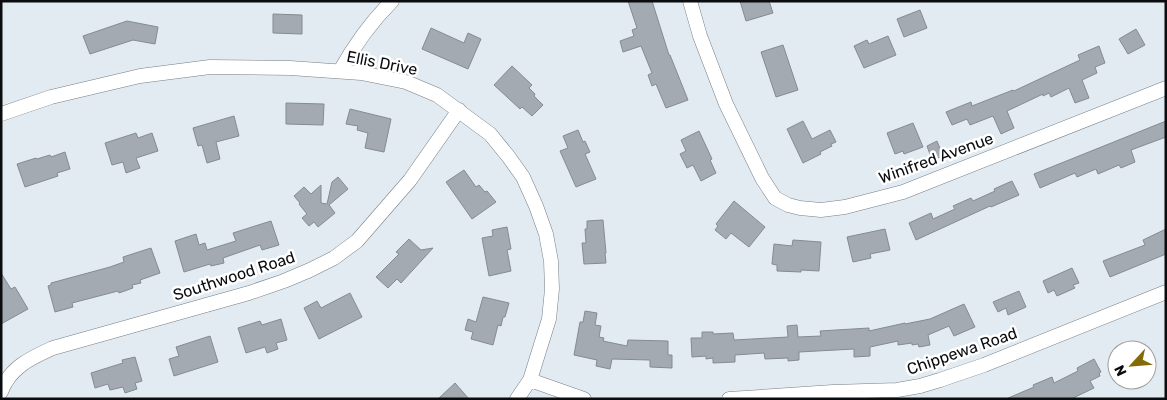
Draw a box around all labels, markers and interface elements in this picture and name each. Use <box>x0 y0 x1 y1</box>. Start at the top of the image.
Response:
street label: Ellis Drive <box>345 47 419 79</box>
street label: Winifred Avenue <box>876 128 996 188</box>
street label: Southwood Road <box>171 247 297 305</box>
street label: Chippewa Road <box>904 323 1020 379</box>
north arrow <box>1107 340 1157 390</box>
text: N <box>1111 362 1131 379</box>

